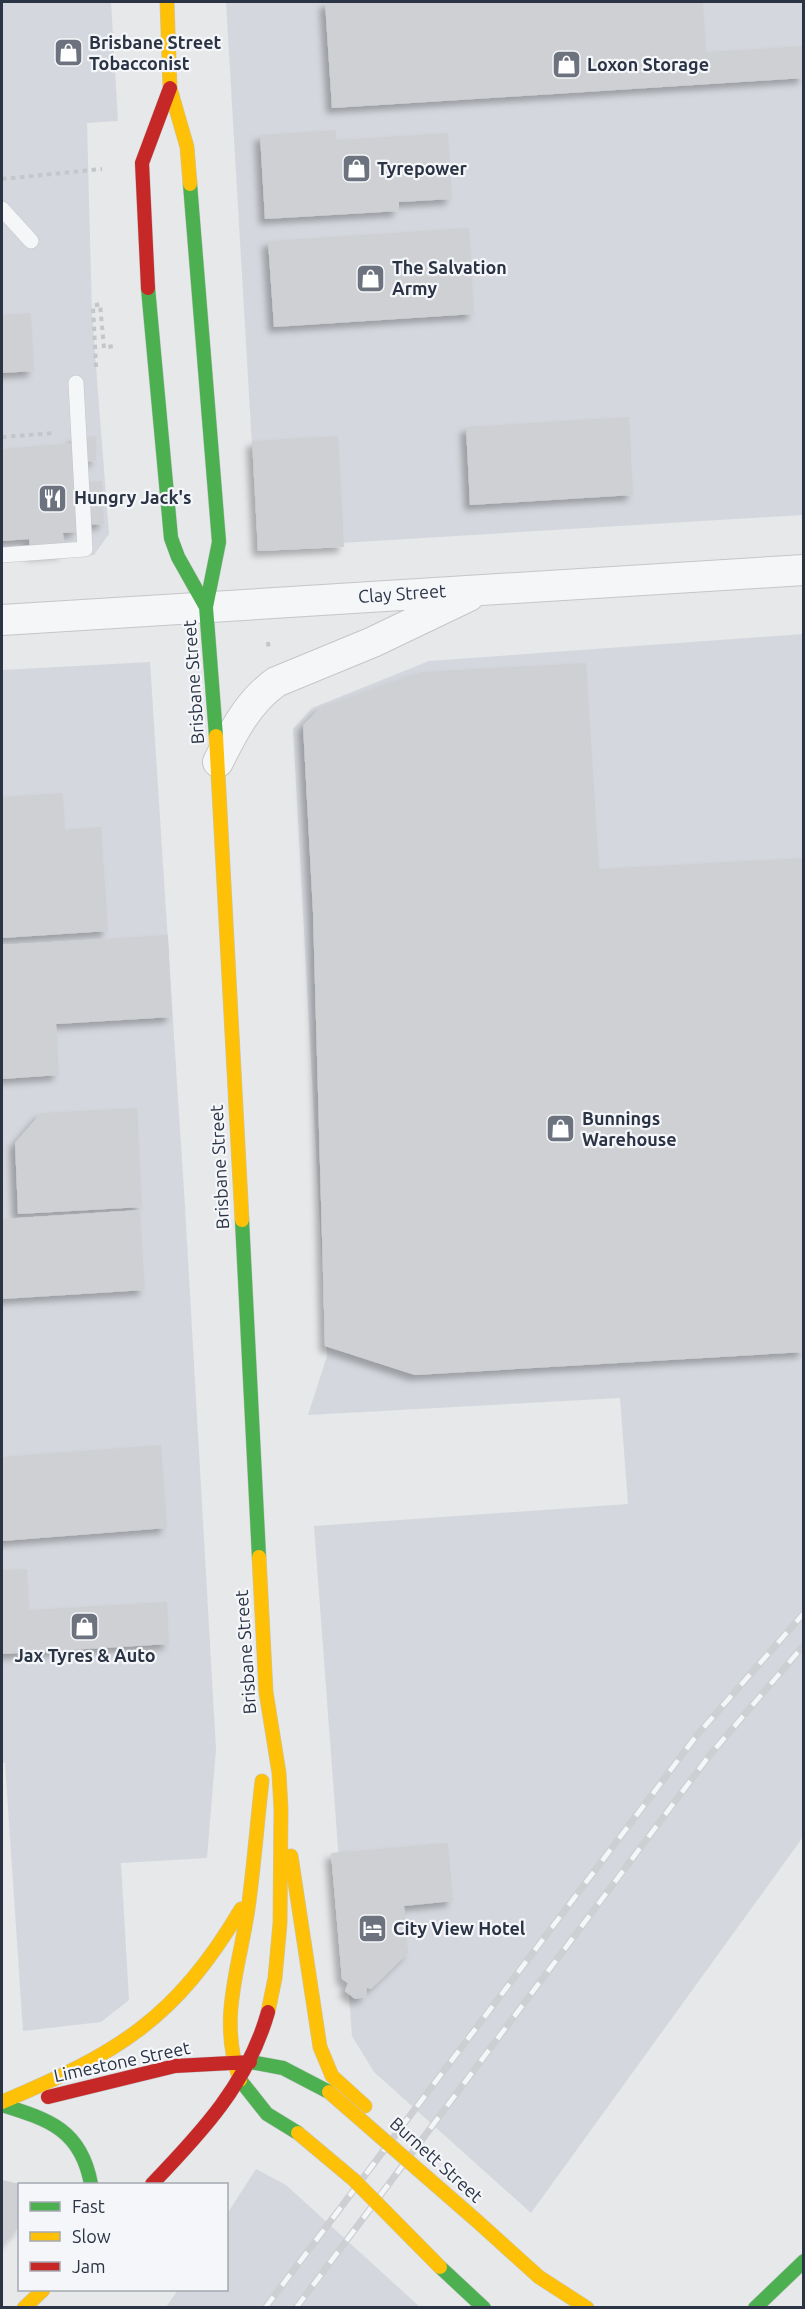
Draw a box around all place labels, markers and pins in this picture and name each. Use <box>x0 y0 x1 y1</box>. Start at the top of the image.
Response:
place label: Brisbane Street Tobacconist <box>89 32 222 73</box>
shop icon: Brisbane Street Tobacconist <box>52 37 84 69</box>
shop icon: Loxon Storage <box>550 49 582 81</box>
place label: Loxon Storage <box>587 54 709 74</box>
shop icon: Tyrepower <box>340 153 372 185</box>
place label: Tyrepower <box>377 158 468 178</box>
place label: The Salvation Army <box>392 257 507 298</box>
shop icon: The Salvation Army <box>355 262 387 294</box>
restaurant icon: Hungry Jack's <box>37 482 69 514</box>
place label: Hungry Jack's <box>74 487 191 507</box>
place label: Bunnings Warehouse <box>582 1108 677 1149</box>
shop icon: Bunnings Warehouse <box>545 1113 577 1145</box>
shop icon: Jax Tyres & Auto <box>69 1611 101 1643</box>
place label: Jax Tyres & Auto <box>14 1645 156 1665</box>
hotel icon: City View Hotel <box>356 1913 388 1945</box>
place label: City View Hotel <box>393 1918 526 1938</box>

